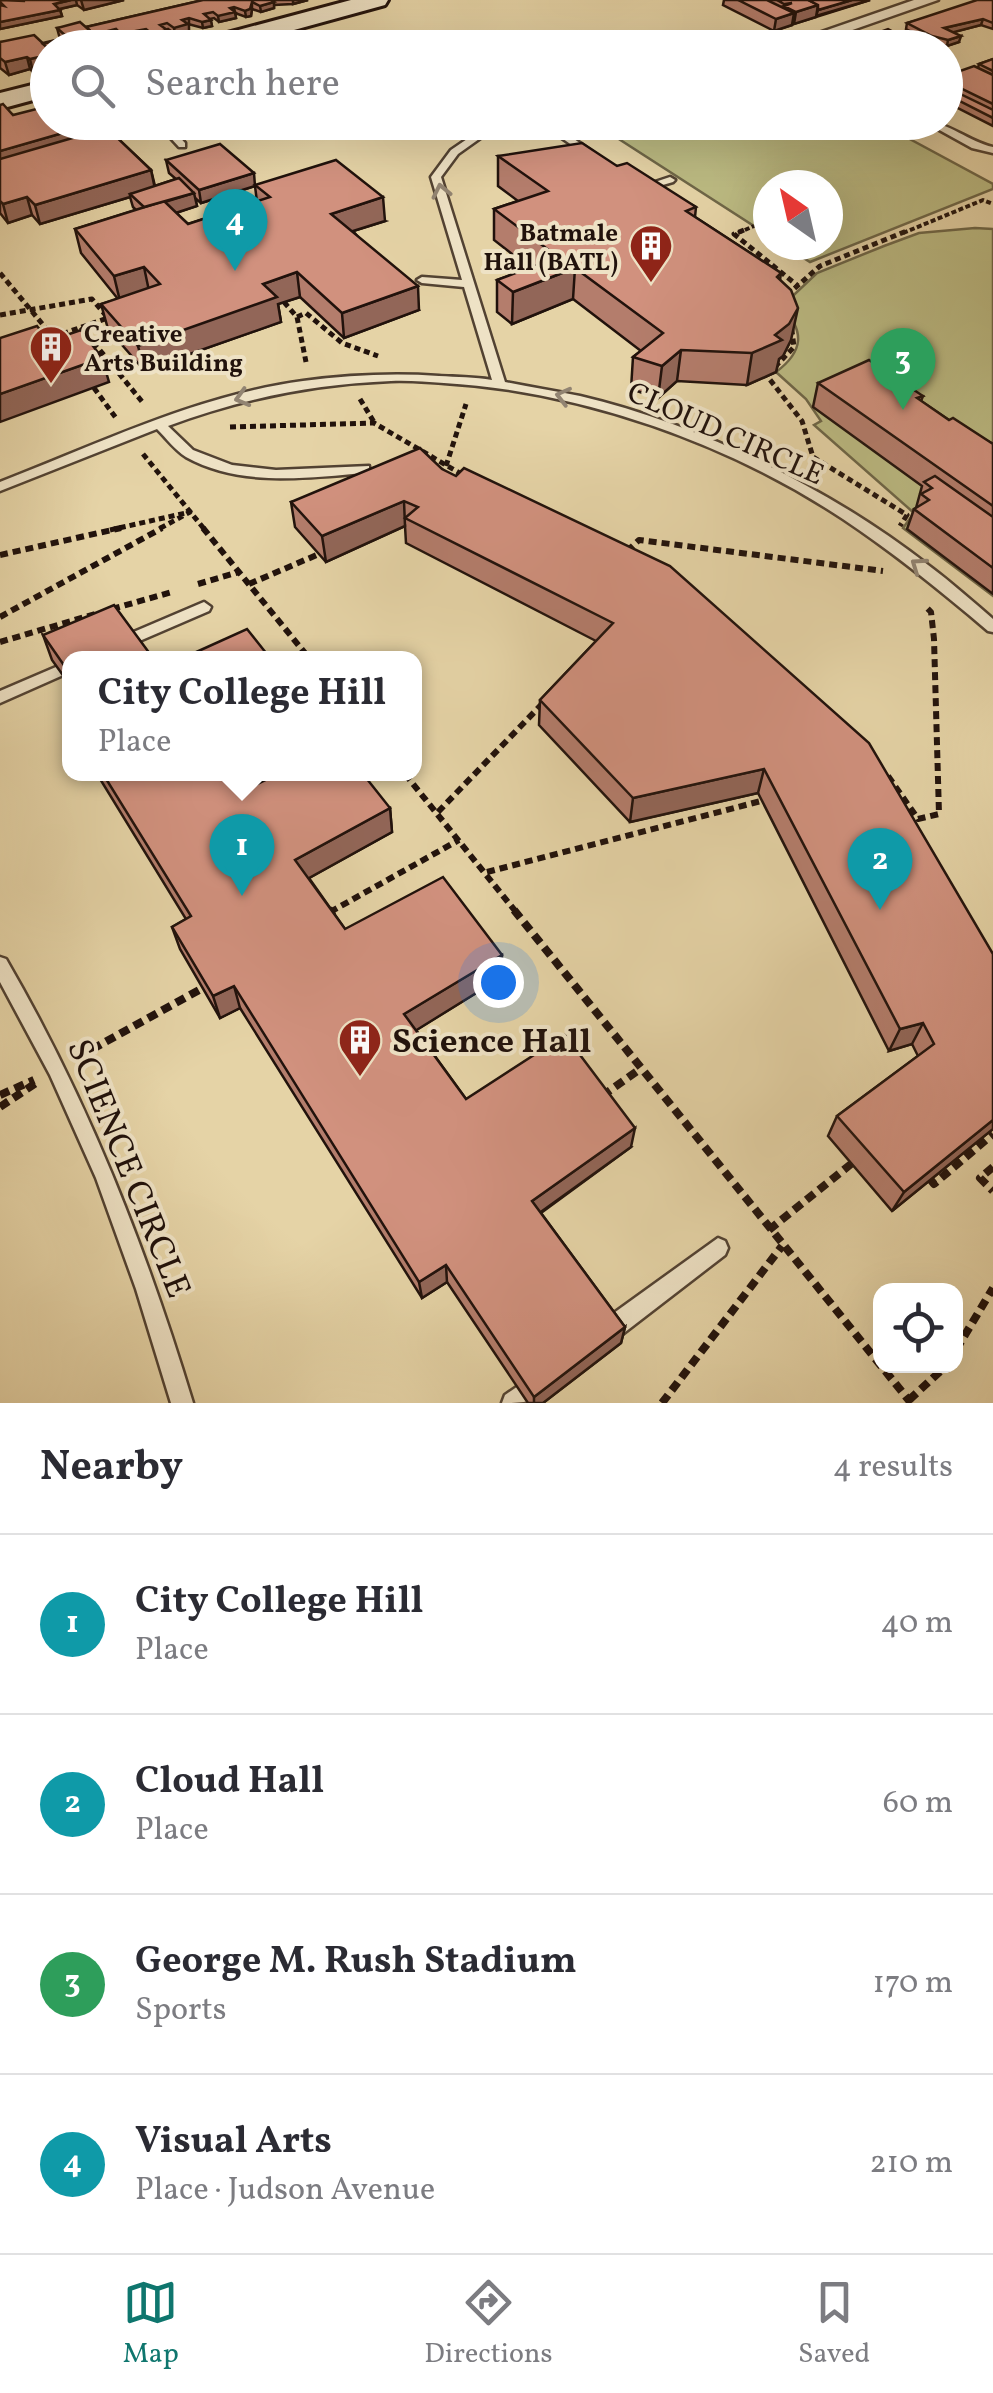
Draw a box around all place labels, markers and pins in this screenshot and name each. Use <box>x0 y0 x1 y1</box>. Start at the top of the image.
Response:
pin: 4 <box>202 188 268 271</box>
place label: Batmale Hall (BATL) <box>484 217 618 281</box>
building icon: Batmale Hall (BATL) <box>628 223 674 284</box>
place label: Creative Arts Building <box>84 318 243 382</box>
building icon: Creative Arts Building <box>28 324 74 385</box>
pin: 3 <box>870 328 936 410</box>
pin: 1 <box>210 814 274 896</box>
pin: 2 <box>848 828 912 910</box>
building icon: Science Hall <box>337 1017 383 1078</box>
place label: Science Hall <box>392 1019 591 1067</box>

